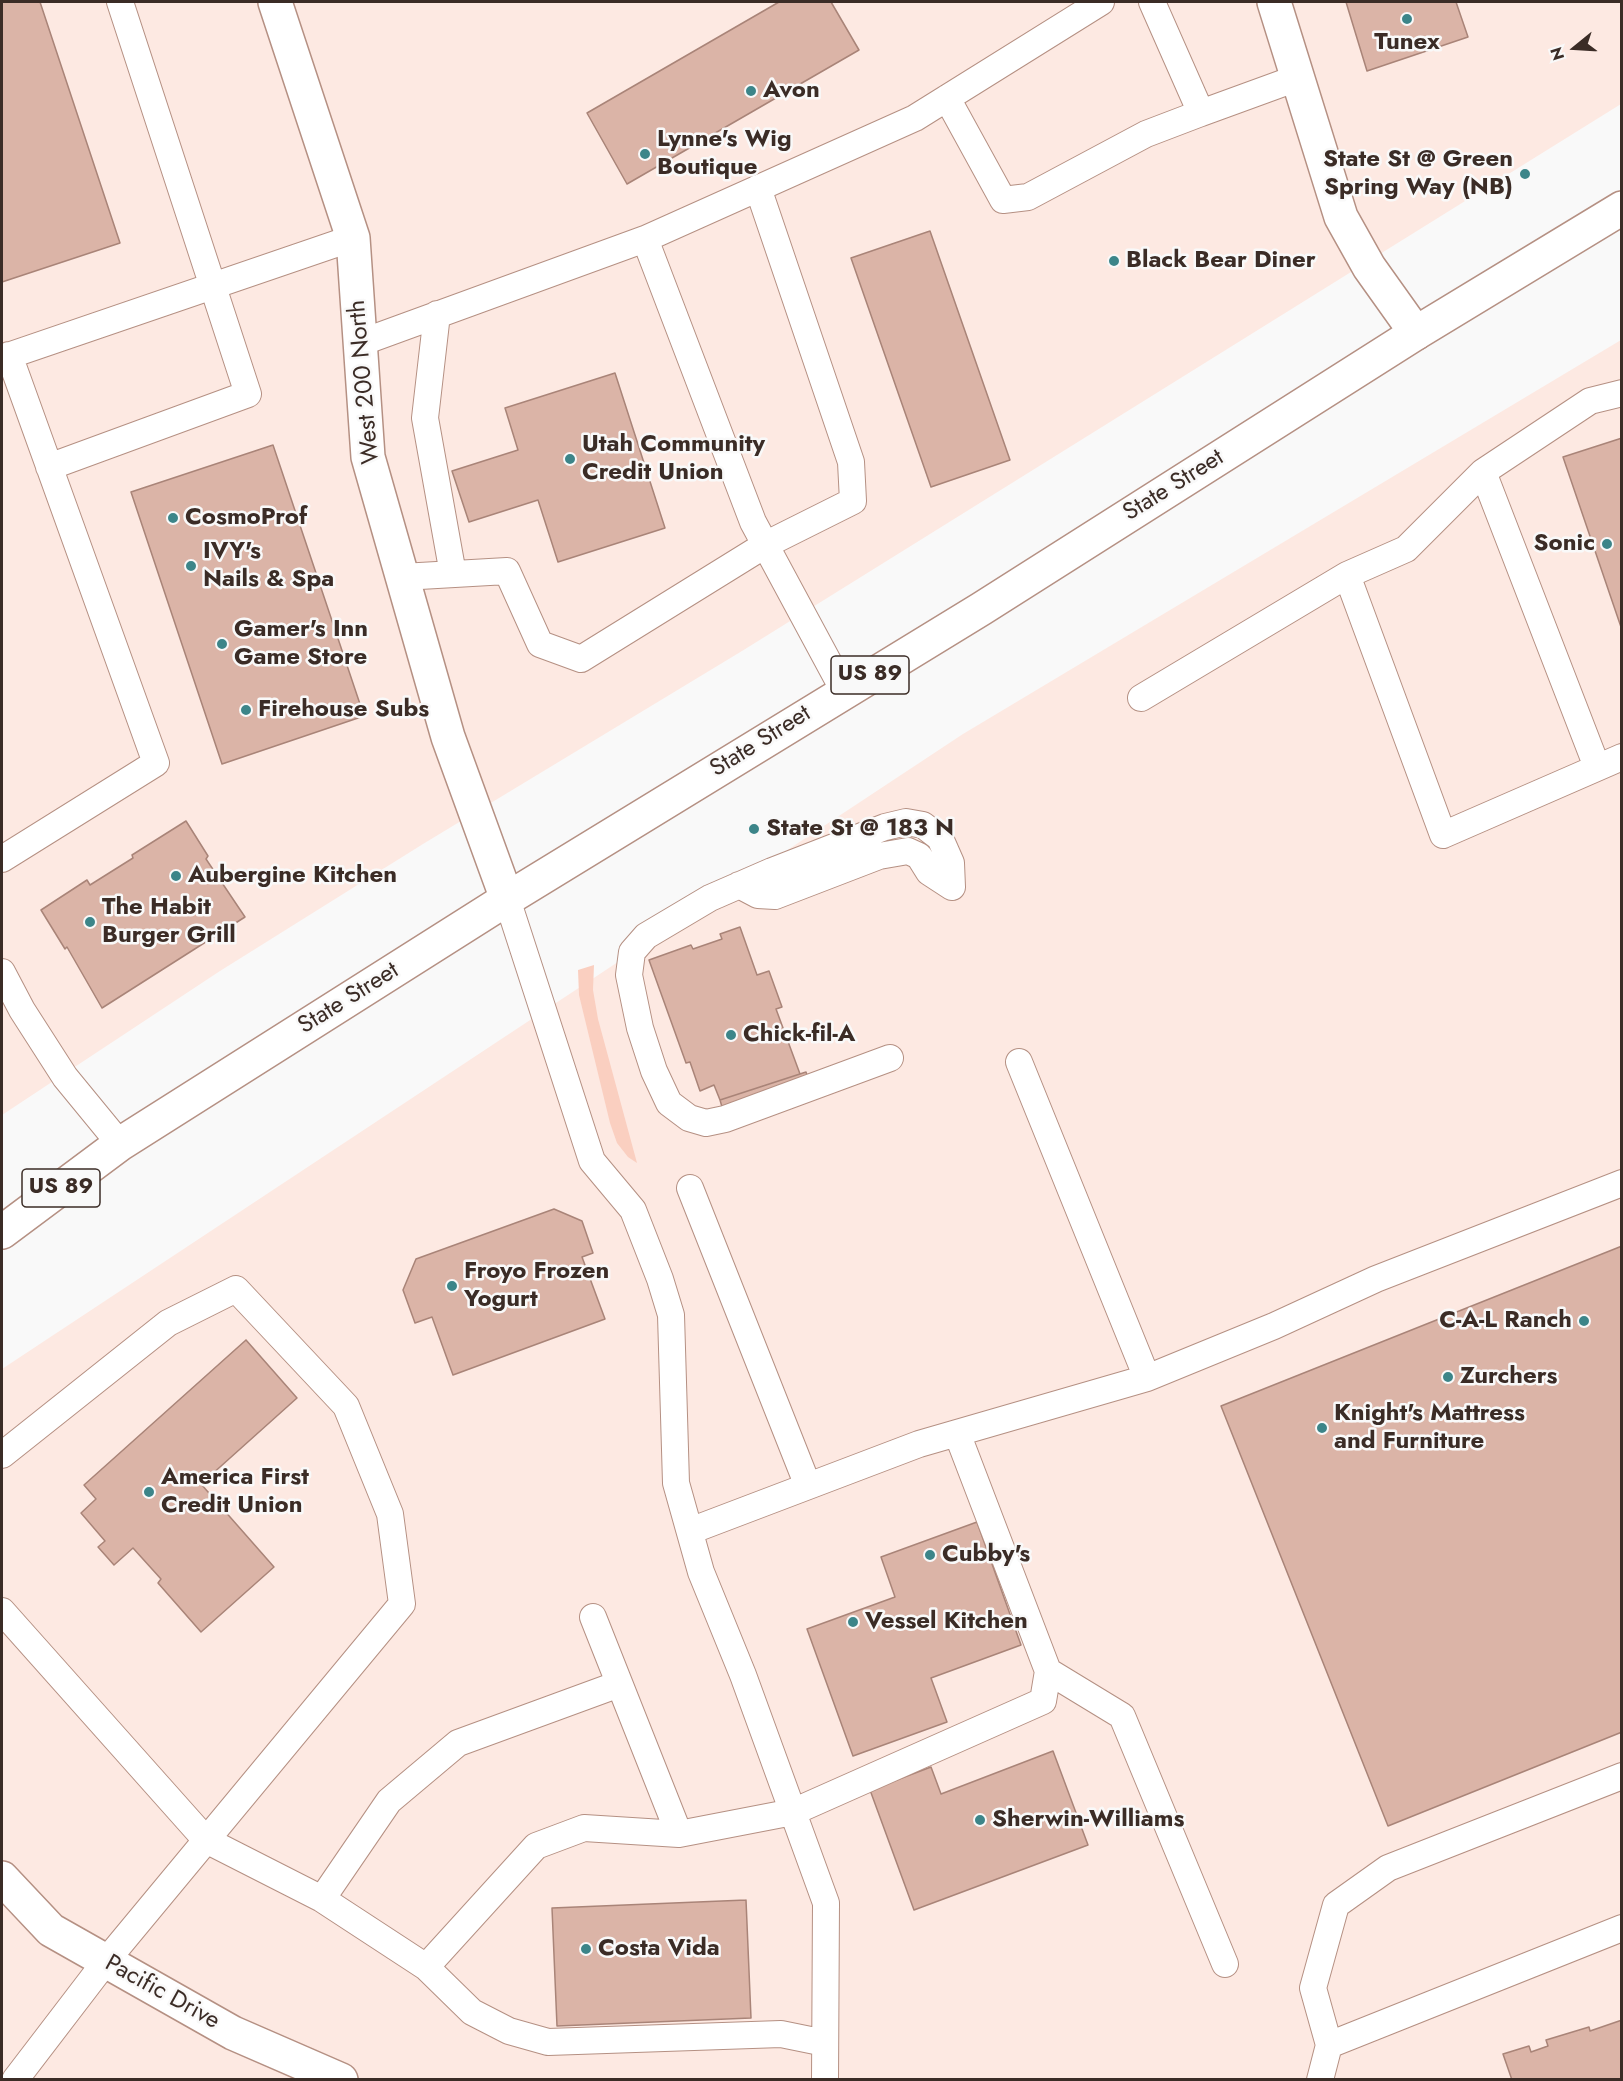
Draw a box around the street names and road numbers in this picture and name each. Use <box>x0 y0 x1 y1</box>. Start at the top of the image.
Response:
street label: West 200 North <box>343 299 387 465</box>
street label: State Street <box>1118 444 1230 528</box>
road number: US 89 <box>831 656 909 694</box>
street label: State Street <box>705 700 817 784</box>
street label: State Street <box>293 957 405 1041</box>
road number: US 89 <box>22 1169 100 1207</box>
street label: Pacific Drive <box>100 1950 224 2036</box>

